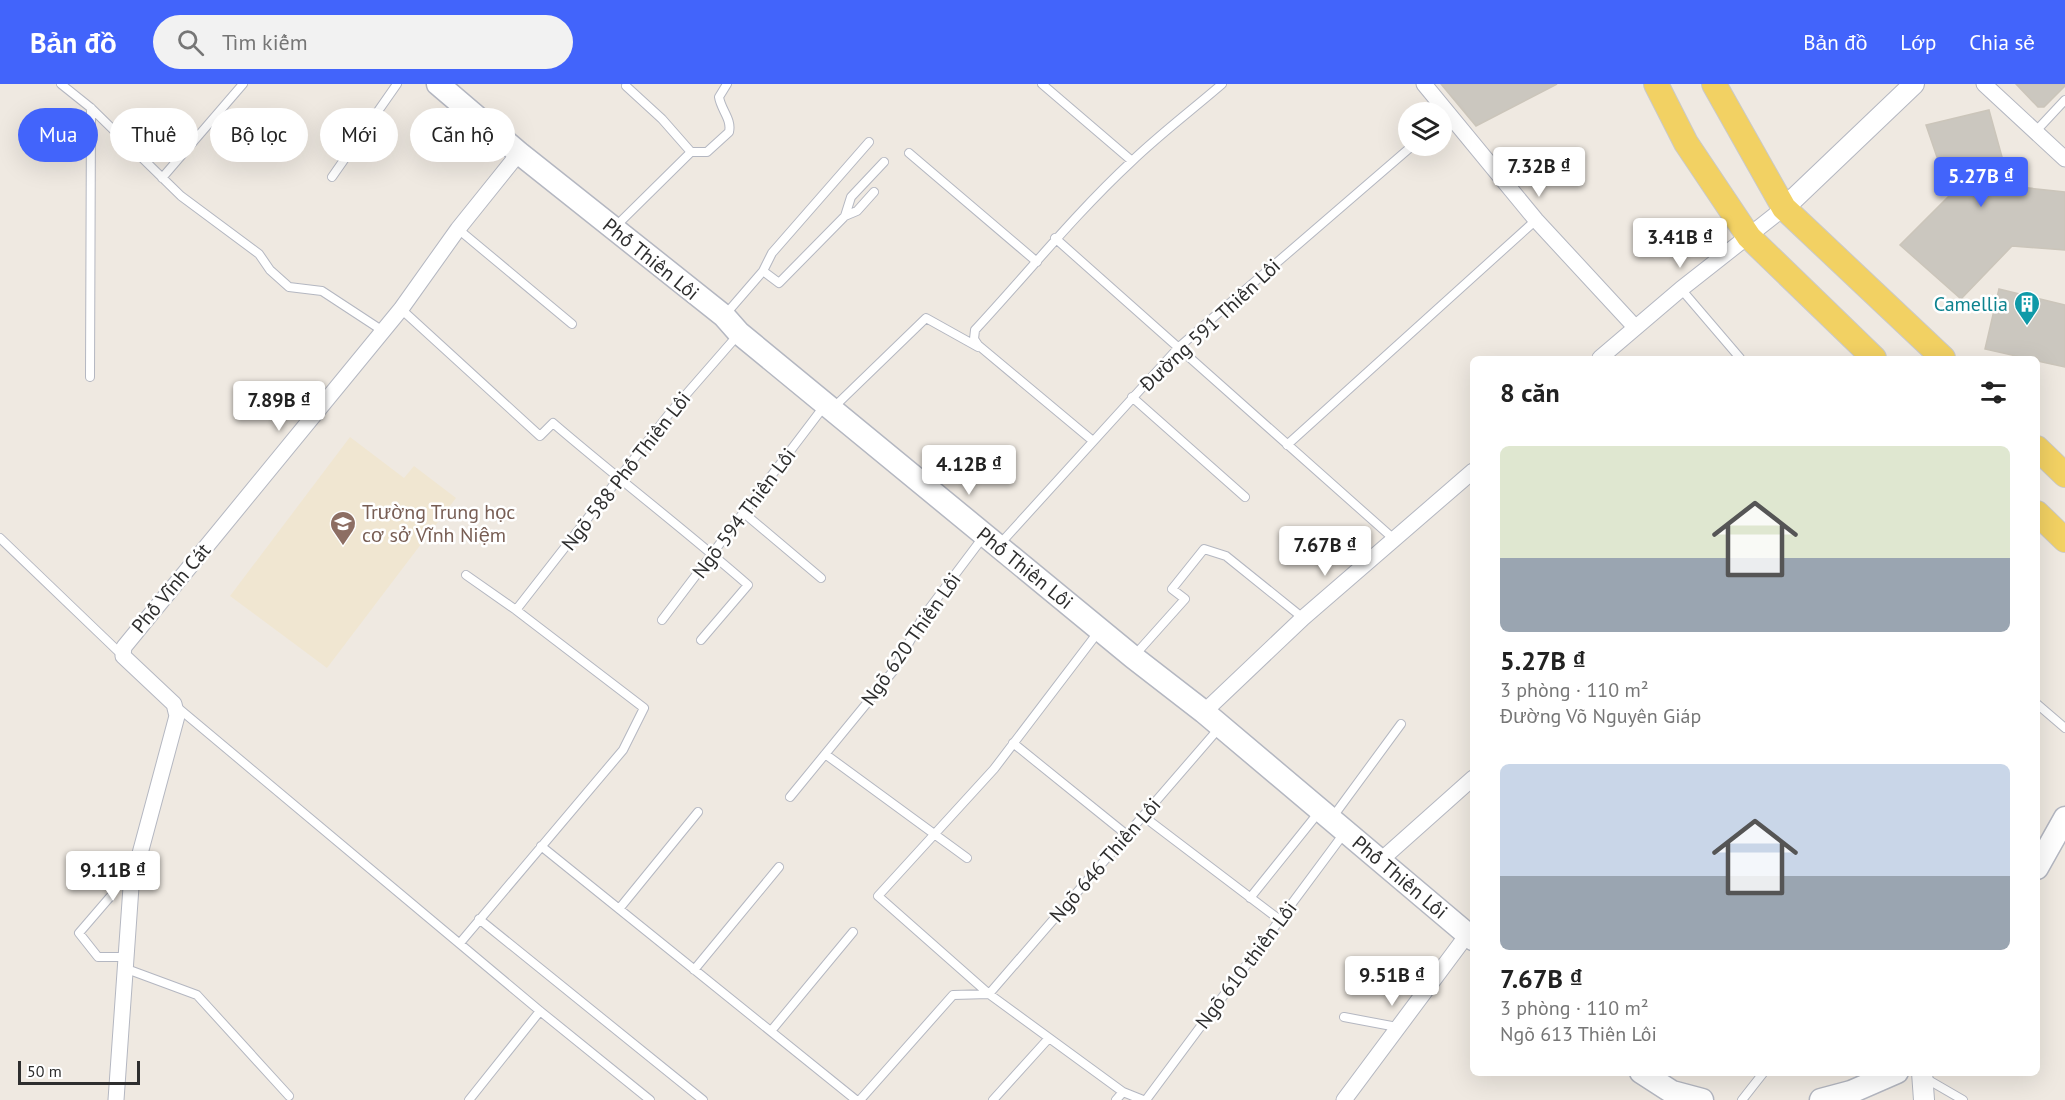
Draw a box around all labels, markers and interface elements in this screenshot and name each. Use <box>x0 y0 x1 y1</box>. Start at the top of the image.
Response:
search box <box>153 15 573 69</box>
text: Bản đồ <box>30 24 117 61</box>
icon: search <box>174 26 207 59</box>
text: Tìm kiếm <box>222 28 308 56</box>
text: Bản đồ <box>1803 29 1867 56</box>
text: Lớp <box>1900 29 1936 56</box>
text: Chia sẻ <box>1969 29 2035 56</box>
map controls <box>1398 102 1452 156</box>
button: layers <box>1398 102 1452 156</box>
chip: Mua <box>18 108 98 162</box>
chip: Thuê <box>110 108 198 162</box>
chip: Bộ lọc <box>210 108 308 162</box>
chip: Mới <box>320 108 398 162</box>
chip: Căn hộ <box>410 108 515 162</box>
pin: 7.32B ₫ <box>1484 147 1594 198</box>
text: 7.32B ₫ <box>1507 153 1571 179</box>
pin: 5.27B ₫ <box>1926 157 2036 208</box>
text: 5.27B ₫ <box>1948 163 2014 189</box>
street label: Phố Thiên Lôi <box>597 212 705 306</box>
pin: 3.41B ₫ <box>1625 218 1735 269</box>
text: 3.41B ₫ <box>1647 224 1713 250</box>
street label: Đường 591 Thiên Lôi <box>1133 253 1286 398</box>
building icon: Camellia <box>2012 289 2042 327</box>
place label: Camellia <box>1934 291 2008 317</box>
text: 8 căn <box>1500 376 1560 409</box>
icon: filters <box>1977 376 2010 409</box>
pin: 7.89B ₫ <box>224 381 334 432</box>
street label: Ngõ 588 Phố Thiên Lôi <box>556 386 696 556</box>
text: 7.89B ₫ <box>247 387 311 413</box>
street label: Ngõ 594 Thiên Lôi <box>686 443 802 583</box>
pin: 4.12B ₫ <box>914 445 1024 496</box>
text: 4.12B ₫ <box>936 451 1002 477</box>
icon: home <box>1701 485 1809 593</box>
place label: Trường Trung học cơ sở Vĩnh Niệm <box>362 499 515 548</box>
school or university icon: Trường Trung học cơ sở Vĩnh Niệm <box>328 509 358 547</box>
street label: Phố Thiên Lôi <box>971 521 1079 615</box>
pin: 7.67B ₫ <box>1270 526 1380 577</box>
text: 7.67B ₫ <box>1293 532 1357 558</box>
street label: Phố Vĩnh Cát <box>126 537 216 638</box>
street label: Ngõ 620 Thiên Lôi <box>855 567 967 711</box>
text: 5.27B ₫ <box>1500 644 1586 677</box>
text: 3 phòng · 110 m² <box>1500 677 1649 703</box>
text: Đường Võ Nguyên Giáp <box>1500 703 1701 729</box>
street label: Ngõ 646 Thiên Lôi <box>1044 792 1166 928</box>
icon: home <box>1701 803 1809 911</box>
street label: Phố Thiên Lôi <box>1347 830 1453 924</box>
pin: 9.11B ₫ <box>58 851 168 902</box>
text: 9.11B ₫ <box>80 857 146 883</box>
street label: Ngõ 610 thiên Lôi <box>1190 896 1302 1034</box>
pin: 9.51B ₫ <box>1337 956 1447 1007</box>
text: 9.51B ₫ <box>1359 962 1425 988</box>
text: 7.67B ₫ <box>1500 962 1583 995</box>
text: 3 phòng · 110 m² <box>1500 995 1649 1021</box>
text: Ngõ 613 Thiên Lôi <box>1500 1021 1657 1047</box>
scale bar <box>18 1058 140 1086</box>
text: 50 m <box>27 1061 62 1081</box>

